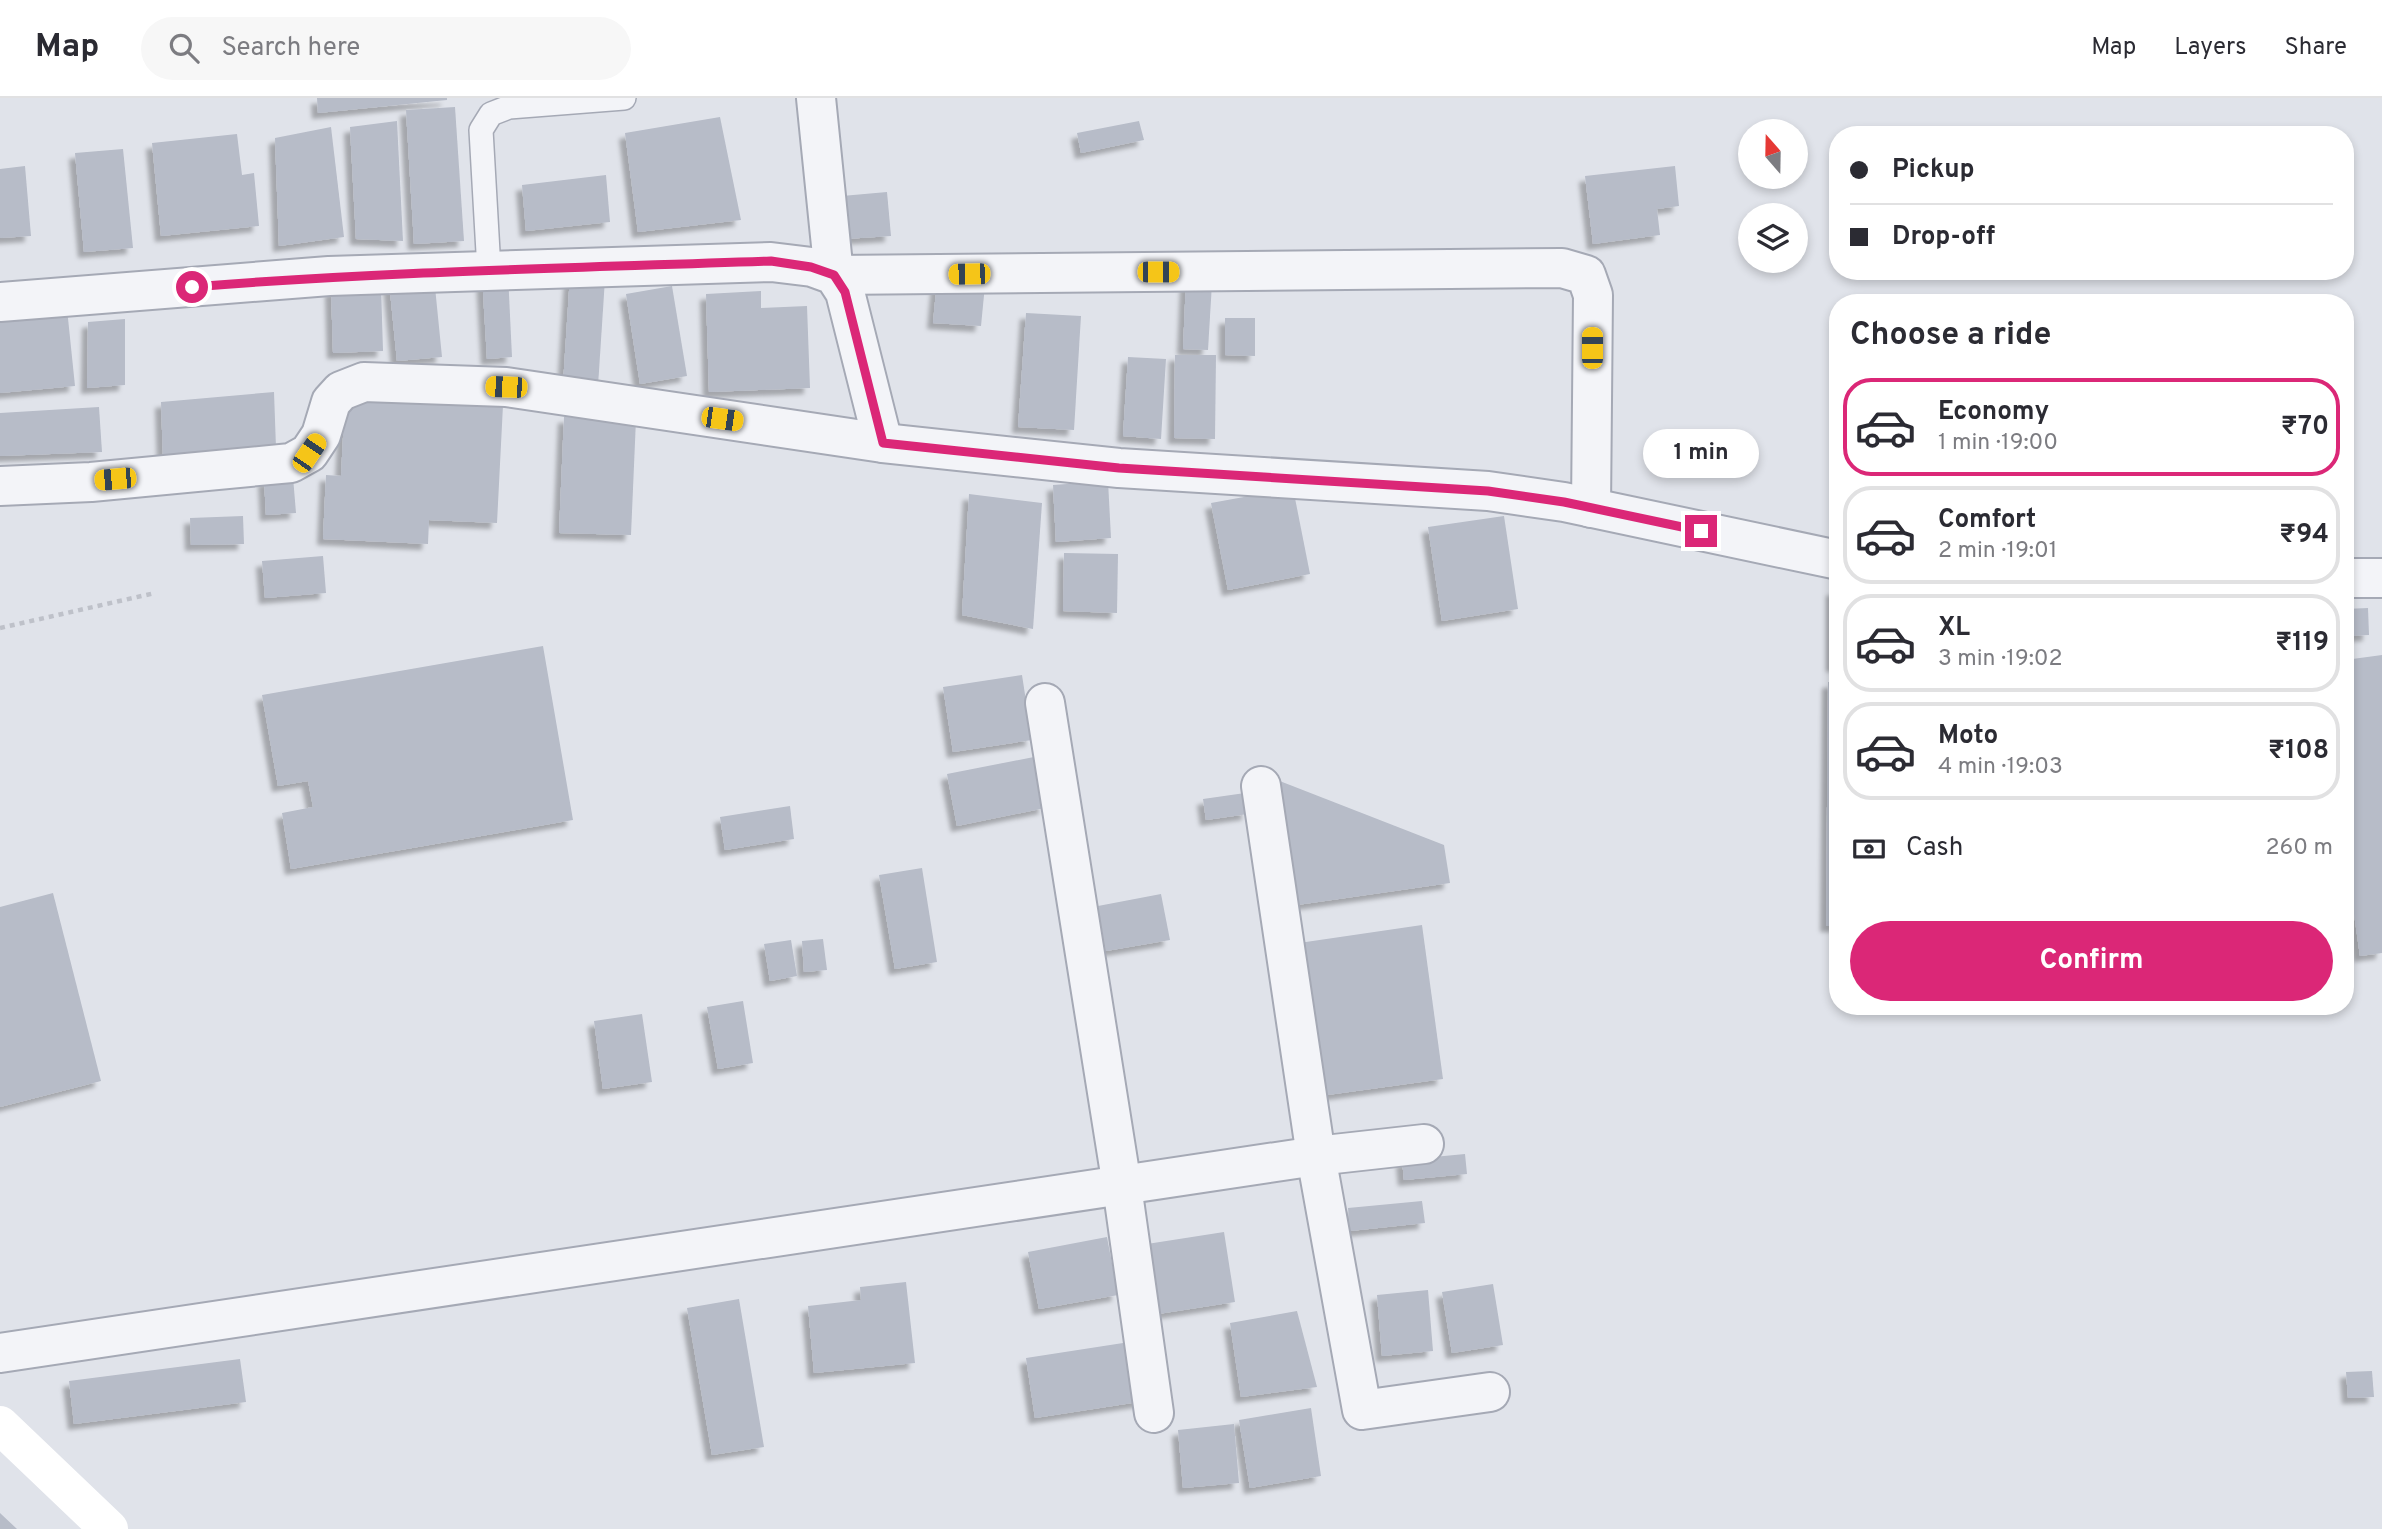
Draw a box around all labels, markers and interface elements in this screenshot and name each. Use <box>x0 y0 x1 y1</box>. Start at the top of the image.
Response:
search box <box>141 17 631 80</box>
text: Map <box>35 27 99 69</box>
icon: search <box>165 29 203 67</box>
text: Search here <box>221 32 360 65</box>
text: Map <box>2091 33 2136 63</box>
text: Layers <box>2174 33 2246 63</box>
text: Share <box>2284 33 2347 63</box>
north arrow <box>1738 119 1808 189</box>
map controls <box>1738 119 1808 273</box>
text: Pickup <box>1892 154 1975 187</box>
button: layers <box>1738 203 1808 273</box>
text: Drop-off <box>1892 221 1995 254</box>
car <box>1138 262 1180 283</box>
car <box>948 263 991 285</box>
route start <box>176 271 208 303</box>
text: Choose a ride <box>1850 316 2051 356</box>
car <box>1582 327 1603 369</box>
car <box>485 376 528 398</box>
icon: car <box>1854 396 1917 459</box>
text: Economy <box>1938 396 2049 429</box>
car <box>700 406 745 432</box>
text: ₹70 <box>2281 411 2329 444</box>
text: 1 min · 19:00 <box>1938 429 2058 458</box>
car <box>289 430 330 476</box>
callout: 1 min <box>1643 430 1759 478</box>
text: 1 min <box>1673 439 1729 468</box>
car <box>94 467 137 491</box>
icon: car <box>1854 504 1917 567</box>
text: Comfort <box>1938 504 2036 537</box>
route end <box>1685 515 1717 547</box>
text: ₹94 <box>2279 519 2329 552</box>
text: 2 min · 19:01 <box>1938 537 2057 566</box>
icon: car <box>1854 612 1917 675</box>
text: XL <box>1938 612 1970 645</box>
text: ₹119 <box>2275 627 2329 660</box>
text: 3 min · 19:02 <box>1938 645 2063 674</box>
icon: car <box>1854 720 1917 783</box>
text: Moto <box>1938 720 1998 753</box>
text: ₹108 <box>2268 735 2329 768</box>
text: 4 min · 19:03 <box>1938 753 2063 782</box>
icon: cash <box>1850 830 1888 868</box>
text: Cash <box>1906 832 1963 865</box>
text: 260 m <box>2266 834 2333 863</box>
button: Confirm <box>1850 921 2333 1001</box>

